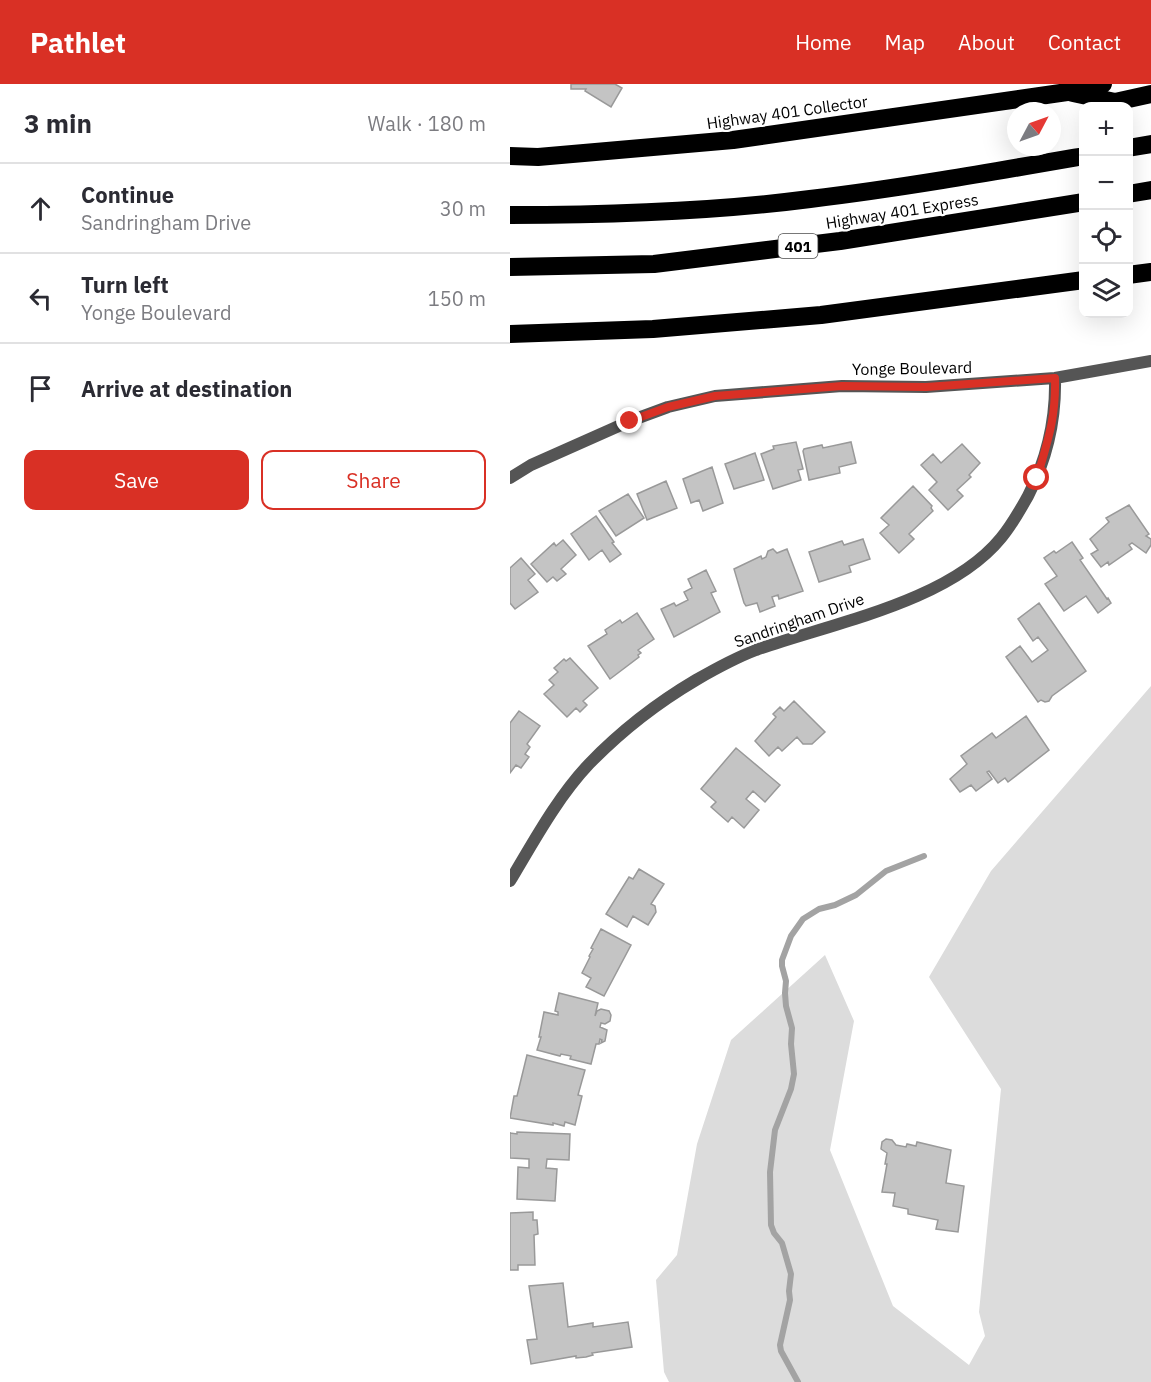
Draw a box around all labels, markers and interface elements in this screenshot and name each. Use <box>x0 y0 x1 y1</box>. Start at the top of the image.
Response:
text: Pathlet <box>30 24 126 61</box>
text: Home <box>795 28 852 56</box>
text: Map <box>885 28 925 56</box>
text: About <box>958 28 1015 56</box>
text: Contact <box>1048 28 1121 56</box>
street label: Highway 401 Collector <box>705 91 869 133</box>
north arrow <box>1007 102 1061 156</box>
map controls <box>1079 102 1133 318</box>
button: + <box>1079 102 1133 156</box>
text: 3 min <box>24 106 92 140</box>
text: Walk · 180 m <box>368 110 486 137</box>
button: − <box>1079 156 1133 210</box>
text: Continue <box>81 180 174 209</box>
street label: Highway 401 Express <box>824 189 980 233</box>
icon: ahead <box>24 192 57 225</box>
text: 30 m <box>440 195 486 222</box>
text: Sandringham Drive <box>81 209 251 236</box>
button: locate <box>1079 210 1133 264</box>
road number: 401 <box>778 234 818 258</box>
button: layers <box>1079 264 1133 318</box>
text: Turn left <box>81 270 169 299</box>
icon: left <box>24 282 57 315</box>
text: 150 m <box>428 285 486 312</box>
text: Yonge Boulevard <box>81 299 232 326</box>
street label: Yonge Boulevard <box>852 357 972 379</box>
icon: arrive <box>24 372 57 405</box>
text: Arrive at destination <box>81 374 292 403</box>
route end <box>616 407 642 433</box>
button: Save <box>24 450 249 510</box>
button: Share <box>261 450 486 510</box>
route start <box>1023 464 1049 490</box>
street label: Sandringham Drive <box>731 588 867 652</box>

